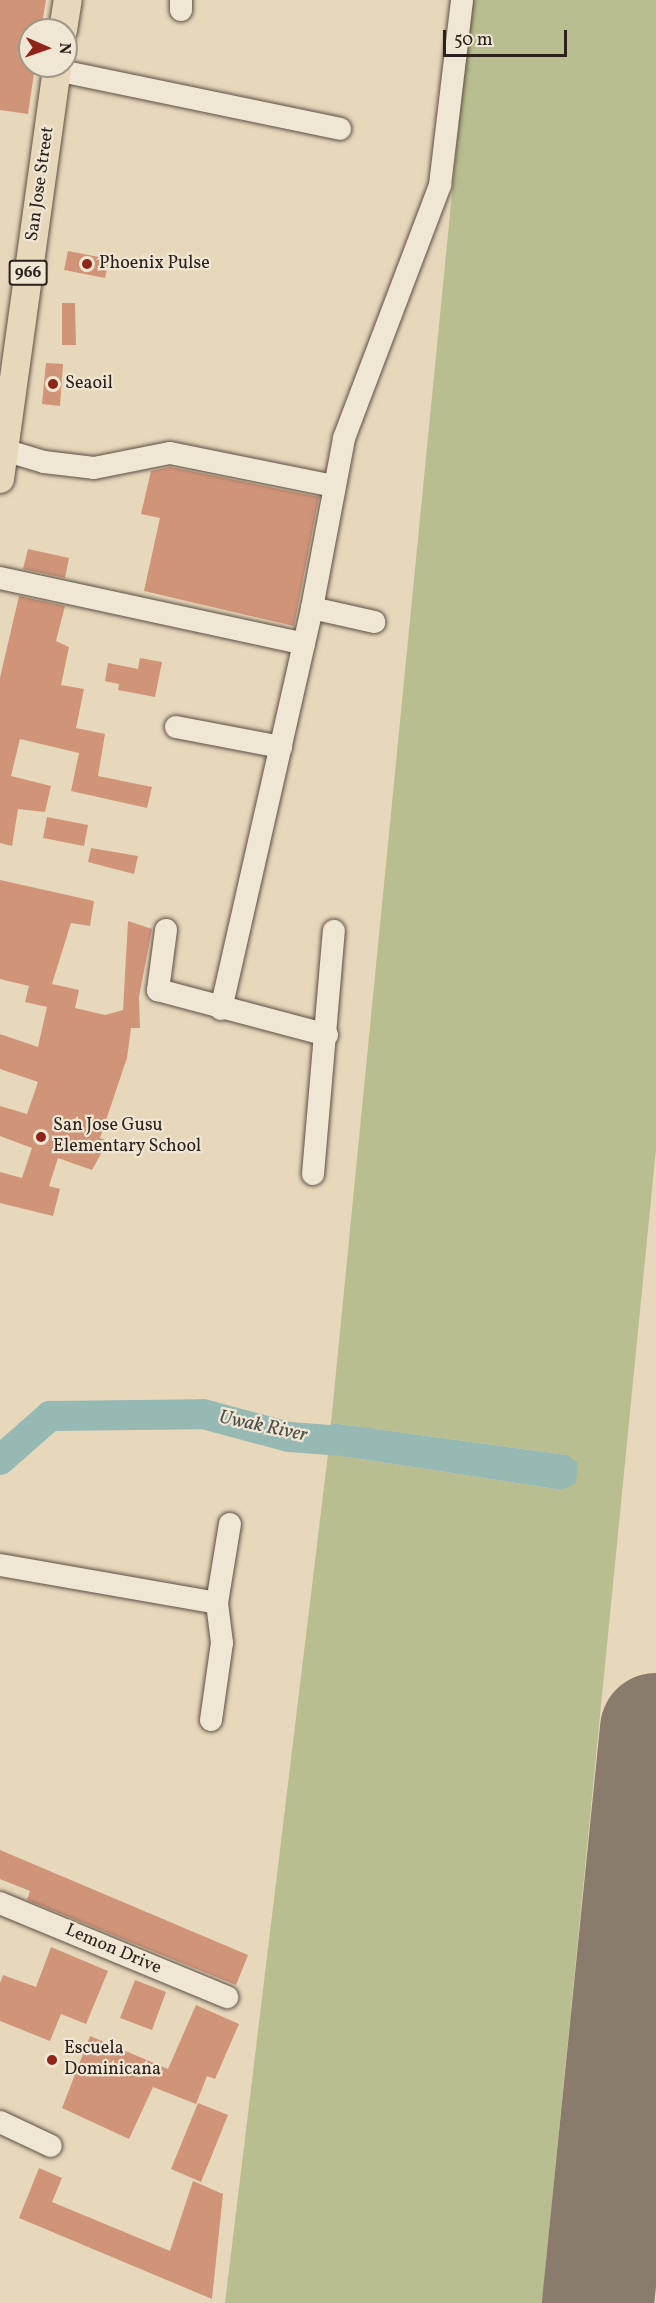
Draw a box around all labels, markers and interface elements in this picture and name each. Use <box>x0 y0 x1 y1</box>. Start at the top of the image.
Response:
north arrow <box>18 18 78 78</box>
scale bar <box>446 18 570 56</box>
text: 50 m <box>454 28 493 53</box>
text: N <box>53 42 75 55</box>
street label: San Jose Street <box>22 125 60 243</box>
place label: Phoenix Pulse <box>99 253 210 275</box>
marker: Phoenix Pulse <box>80 257 94 271</box>
road number: 966 <box>9 260 48 286</box>
place label: Seaoil <box>65 373 113 395</box>
marker: Seaoil <box>46 377 60 391</box>
place label: San Jose Gusu Elementary School <box>53 1116 202 1158</box>
marker: San Jose Gusu Elementary School <box>34 1130 48 1144</box>
water label: Uwak River <box>216 1406 310 1448</box>
street label: Lemon Drive <box>62 1920 164 1980</box>
place label: Escuela Dominicana <box>64 2039 161 2082</box>
marker: Escuela Dominicana <box>45 2053 59 2067</box>

